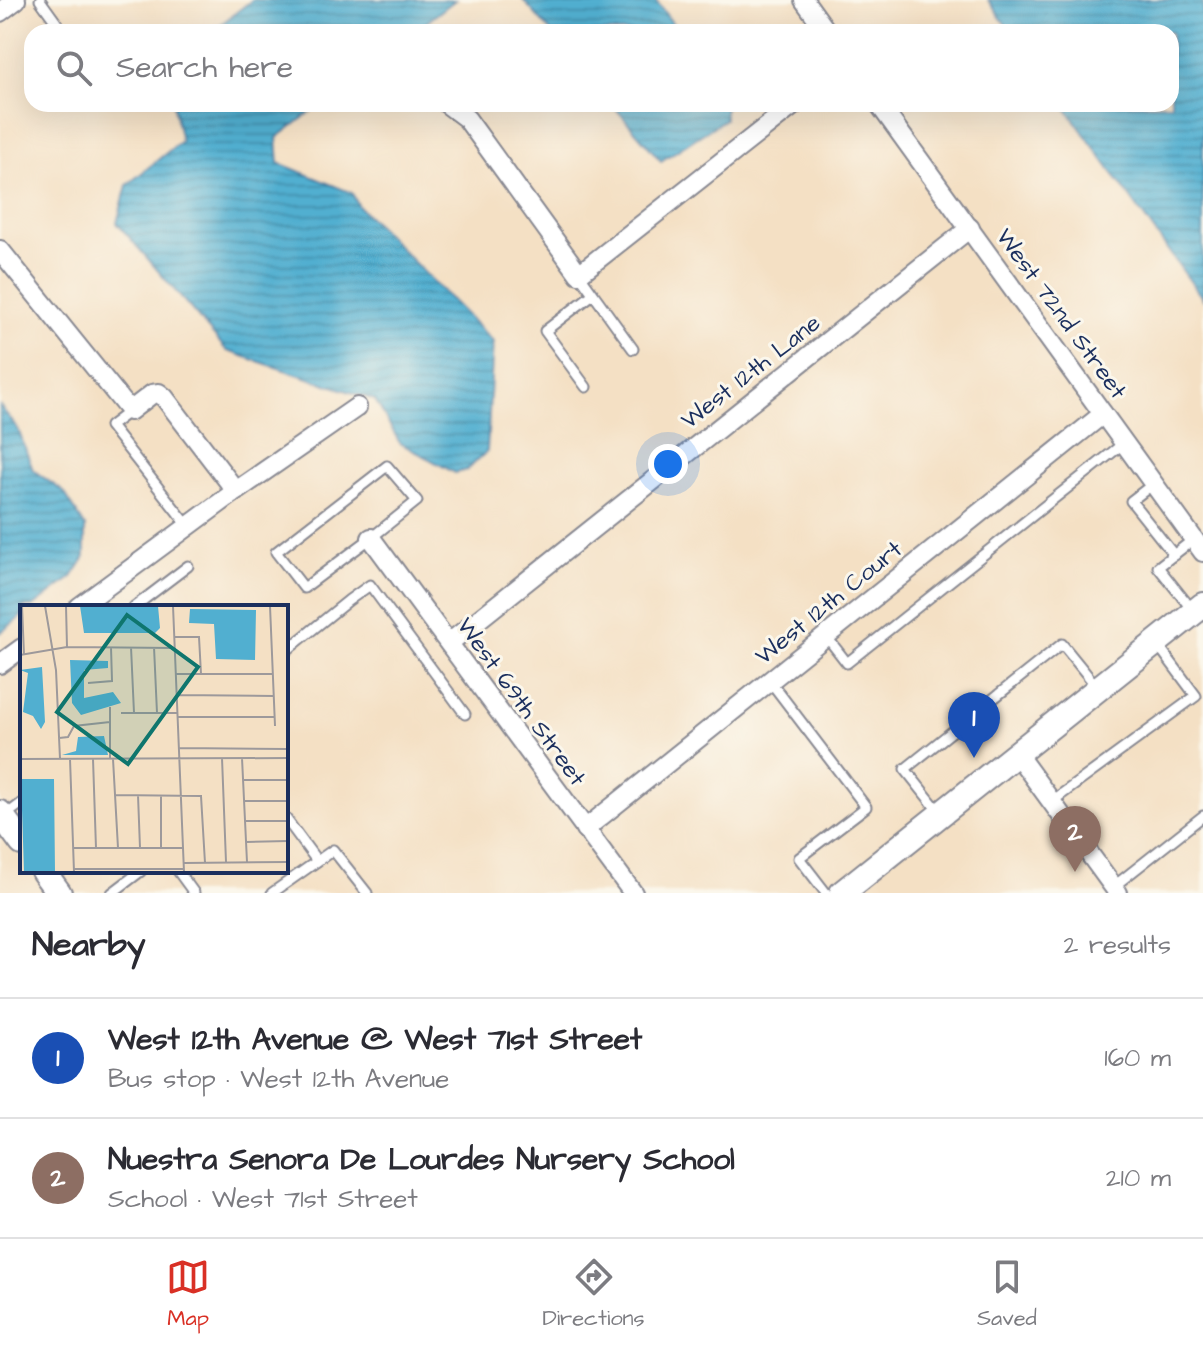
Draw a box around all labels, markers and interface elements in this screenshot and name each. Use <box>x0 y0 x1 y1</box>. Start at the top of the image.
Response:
search box <box>24 24 1179 112</box>
icon: search <box>52 46 96 90</box>
text: Search here <box>116 47 293 89</box>
street label: West 72nd Street <box>987 222 1135 406</box>
street label: West 12th Lane <box>674 307 828 437</box>
your location <box>648 444 688 484</box>
street label: West 12th Court <box>748 533 910 673</box>
inset map <box>20 605 288 873</box>
street label: West 69th Street <box>448 611 594 793</box>
pin: 1 <box>948 692 1000 758</box>
pin: 2 <box>1049 806 1101 872</box>
text: Nearby <box>32 921 146 969</box>
text: 2 results <box>1063 927 1171 963</box>
text: West 12th Avenue @ West 71st Street <box>108 1019 642 1061</box>
text: 1 <box>56 1040 60 1076</box>
text: 160 m <box>1104 1040 1171 1076</box>
text: Bus stop · West 12th Avenue <box>108 1061 449 1097</box>
text: Nuestra Senora De Lourdes Nursery School <box>108 1139 735 1181</box>
text: 2 <box>51 1160 65 1196</box>
text: 210 m <box>1106 1160 1171 1196</box>
text: School · West 71st Street <box>108 1181 418 1217</box>
tab: Map <box>166 1255 210 1334</box>
tab: Directions <box>542 1255 645 1334</box>
tab: Saved <box>977 1255 1037 1334</box>

